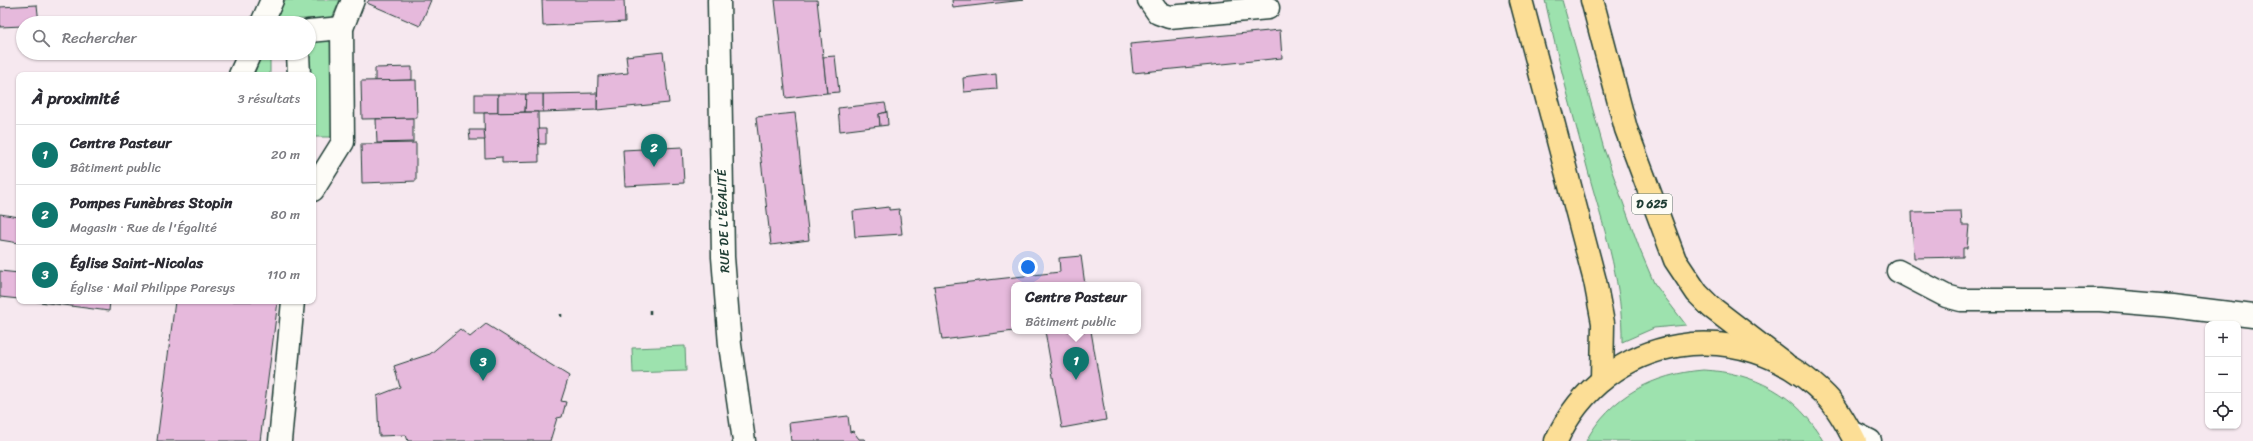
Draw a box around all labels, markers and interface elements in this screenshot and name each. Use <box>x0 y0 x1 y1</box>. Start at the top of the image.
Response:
search box <box>16 16 316 60</box>
text: Rechercher <box>62 25 137 51</box>
icon: search <box>30 27 52 49</box>
text: À proximité <box>32 83 119 113</box>
text: 3 résultats <box>238 87 300 110</box>
text: Centre Pasteur <box>70 130 171 156</box>
pin: 2 <box>641 134 667 167</box>
text: 1 <box>42 143 48 166</box>
text: 20 m <box>271 143 300 166</box>
text: Bâtiment public <box>70 156 161 179</box>
street label: RUE DE L'ÉGALITÉ <box>710 168 736 273</box>
text: Pompes Funèbres Stopin <box>70 190 232 216</box>
road number: D 625 <box>1632 194 1672 214</box>
text: 2 <box>41 203 49 226</box>
text: 80 m <box>271 203 300 226</box>
text: Magasin · Rue de l'Égalité <box>70 216 217 239</box>
text: Église Saint-Nicolas <box>70 250 203 276</box>
your location <box>1018 257 1038 277</box>
text: 3 <box>41 263 49 286</box>
text: 110 m <box>267 263 300 286</box>
text: Église · Mail Philippe Paresys <box>70 276 235 299</box>
popup <box>1011 282 1141 334</box>
text: Centre Pasteur <box>1025 284 1127 310</box>
text: Bâtiment public <box>1025 310 1117 333</box>
map controls <box>2205 321 2241 429</box>
button: + <box>2205 321 2241 357</box>
pin: 1 <box>1063 347 1089 380</box>
pin: 3 <box>470 348 496 381</box>
button: − <box>2205 357 2241 393</box>
button: locate <box>2205 393 2241 429</box>

